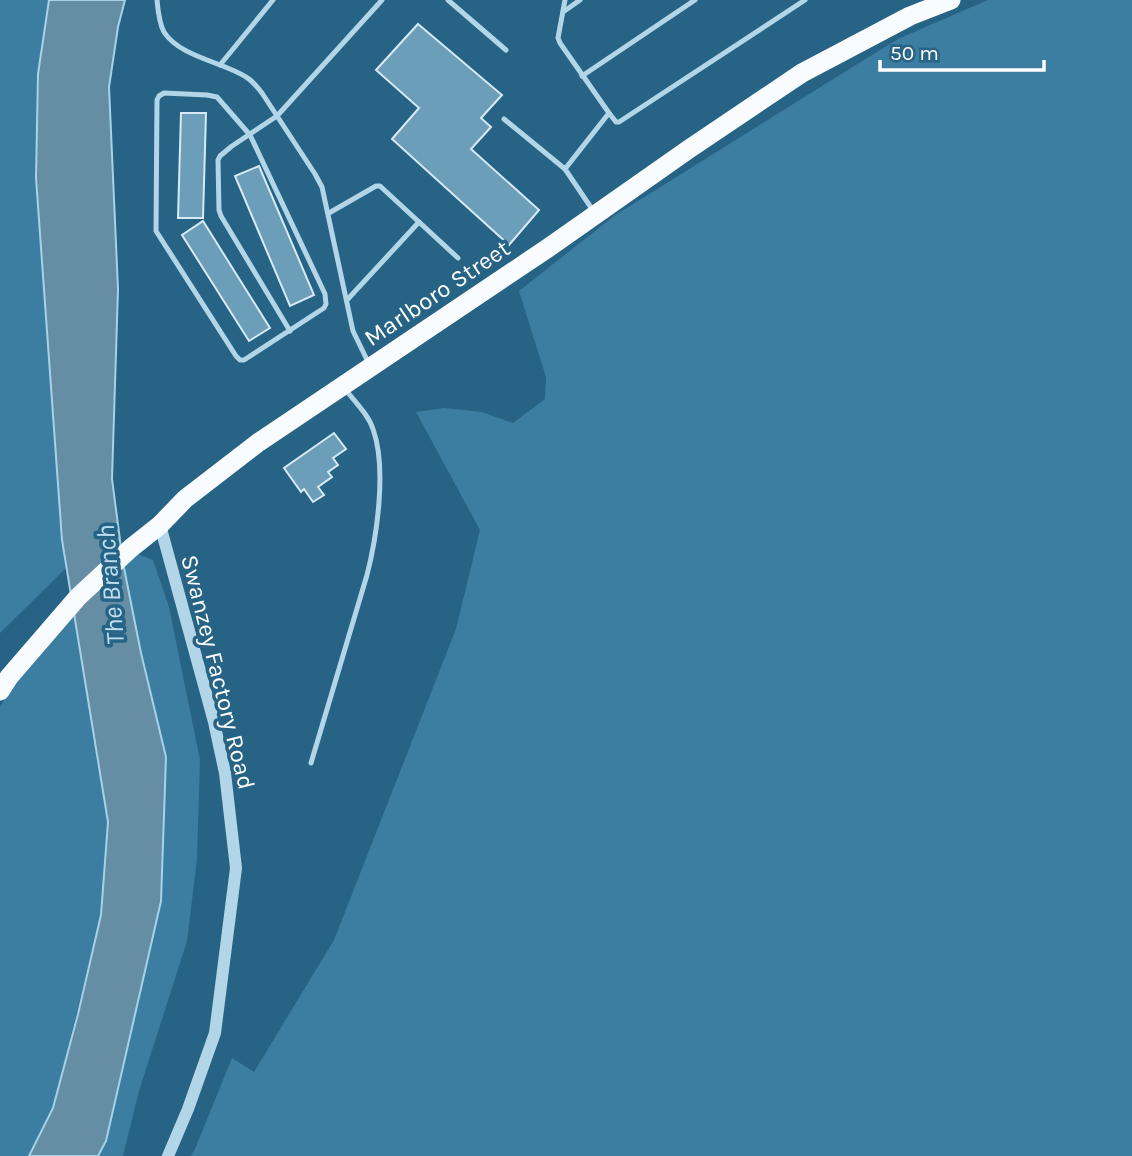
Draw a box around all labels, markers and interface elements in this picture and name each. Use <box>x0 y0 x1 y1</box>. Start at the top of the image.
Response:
scale bar <box>880 28 1044 72</box>
text: 50 m <box>890 41 939 65</box>
street label: Marlboro Street <box>359 234 515 352</box>
water label: The Branch <box>90 524 131 646</box>
street label: Swanzey Factory Road <box>175 552 261 792</box>

